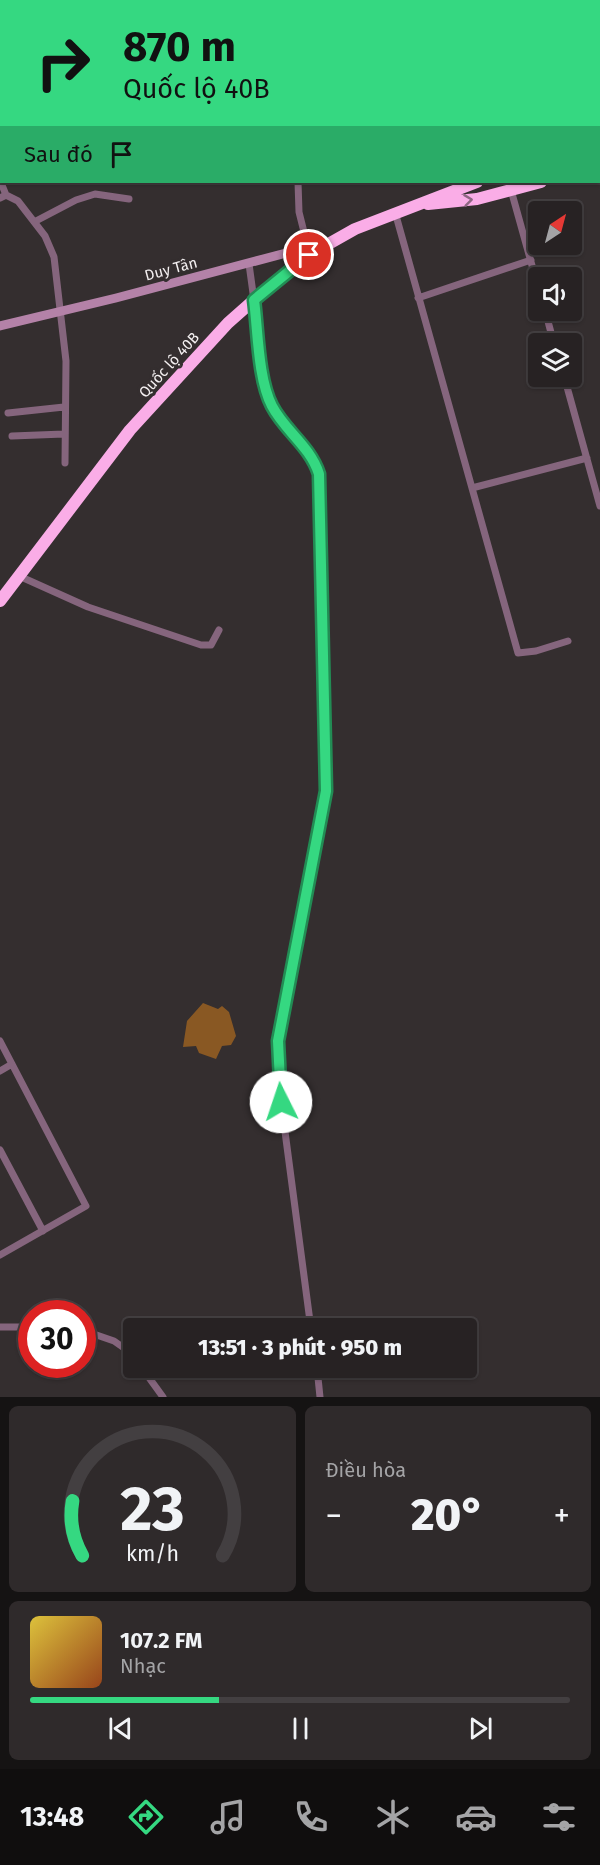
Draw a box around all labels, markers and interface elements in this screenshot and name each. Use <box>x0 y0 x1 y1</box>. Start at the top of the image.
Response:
text: 870 m <box>123 22 236 72</box>
icon: right <box>24 24 102 102</box>
text: Quốc lộ 40B <box>123 73 270 105</box>
icon: arrive <box>105 138 138 171</box>
text: Sau đó <box>24 141 93 168</box>
one-way arrow <box>463 194 472 207</box>
north arrow <box>528 201 582 255</box>
map controls <box>528 201 582 387</box>
pin <box>283 229 334 280</box>
icon: arrive <box>292 238 325 271</box>
street label: Duy Tân <box>143 253 199 285</box>
button: sound <box>528 267 582 321</box>
street label: Quốc lộ 40B <box>135 329 203 401</box>
button: layers <box>528 333 582 387</box>
position arrow <box>249 1070 313 1134</box>
speed limit sign: 30 <box>18 1300 96 1378</box>
text: 13:51 · 3 phút · 950 m <box>198 1334 402 1361</box>
text: Điều hòa <box>326 1458 406 1482</box>
text: 23 <box>120 1472 184 1547</box>
text: 20° <box>411 1488 485 1542</box>
text: − <box>326 1496 342 1536</box>
text: + <box>554 1496 570 1536</box>
text: km/h <box>126 1541 179 1567</box>
text: 107.2 FM <box>120 1627 202 1654</box>
text: Nhạc <box>120 1654 166 1678</box>
icon: previous <box>104 1712 137 1745</box>
icon: pause <box>284 1712 317 1745</box>
icon: next <box>464 1712 497 1745</box>
icon: directions <box>125 1796 167 1838</box>
icon: music <box>207 1796 249 1838</box>
icon: phone <box>290 1796 332 1838</box>
icon: climate <box>372 1796 414 1838</box>
icon: car <box>455 1796 497 1838</box>
icon: filters <box>538 1796 580 1838</box>
text: 13:48 <box>20 1801 84 1833</box>

